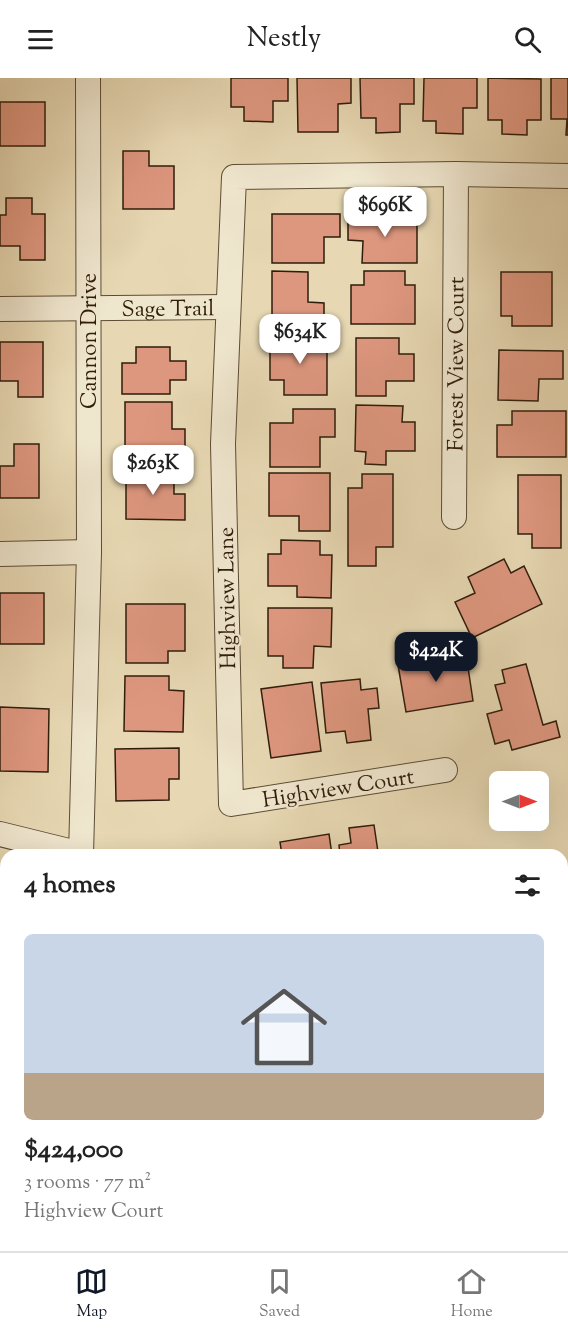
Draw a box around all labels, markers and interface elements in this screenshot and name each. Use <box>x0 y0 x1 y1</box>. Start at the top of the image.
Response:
text: Nestly <box>247 20 321 59</box>
icon: menu <box>24 23 57 56</box>
icon: search <box>511 23 544 56</box>
pin: $696K <box>343 187 427 238</box>
text: $696K <box>358 192 412 221</box>
street label: Cannon Drive <box>75 273 107 409</box>
street label: Forest View Court <box>441 276 474 451</box>
street label: Sage Trail <box>121 294 215 327</box>
pin: $634K <box>258 314 342 365</box>
text: $634K <box>273 319 327 348</box>
pin: $263K <box>111 445 195 496</box>
text: $263K <box>127 450 179 479</box>
street label: Highview Lane <box>212 527 246 669</box>
pin: $424K <box>394 632 478 683</box>
text: $424K <box>409 637 463 666</box>
street label: Highview Court <box>260 762 417 818</box>
north arrow <box>489 771 549 831</box>
map controls <box>489 771 549 831</box>
text: 4 homes <box>24 867 115 904</box>
icon: filters <box>511 869 544 902</box>
icon: home <box>230 973 338 1081</box>
text: $424,000 <box>24 1132 123 1169</box>
text: 3 rooms · 77 m² <box>24 1169 151 1198</box>
text: Highview Court <box>24 1198 163 1227</box>
tab: Map <box>75 1265 108 1324</box>
tab: Saved <box>259 1265 300 1324</box>
tab: Home <box>451 1265 493 1324</box>

